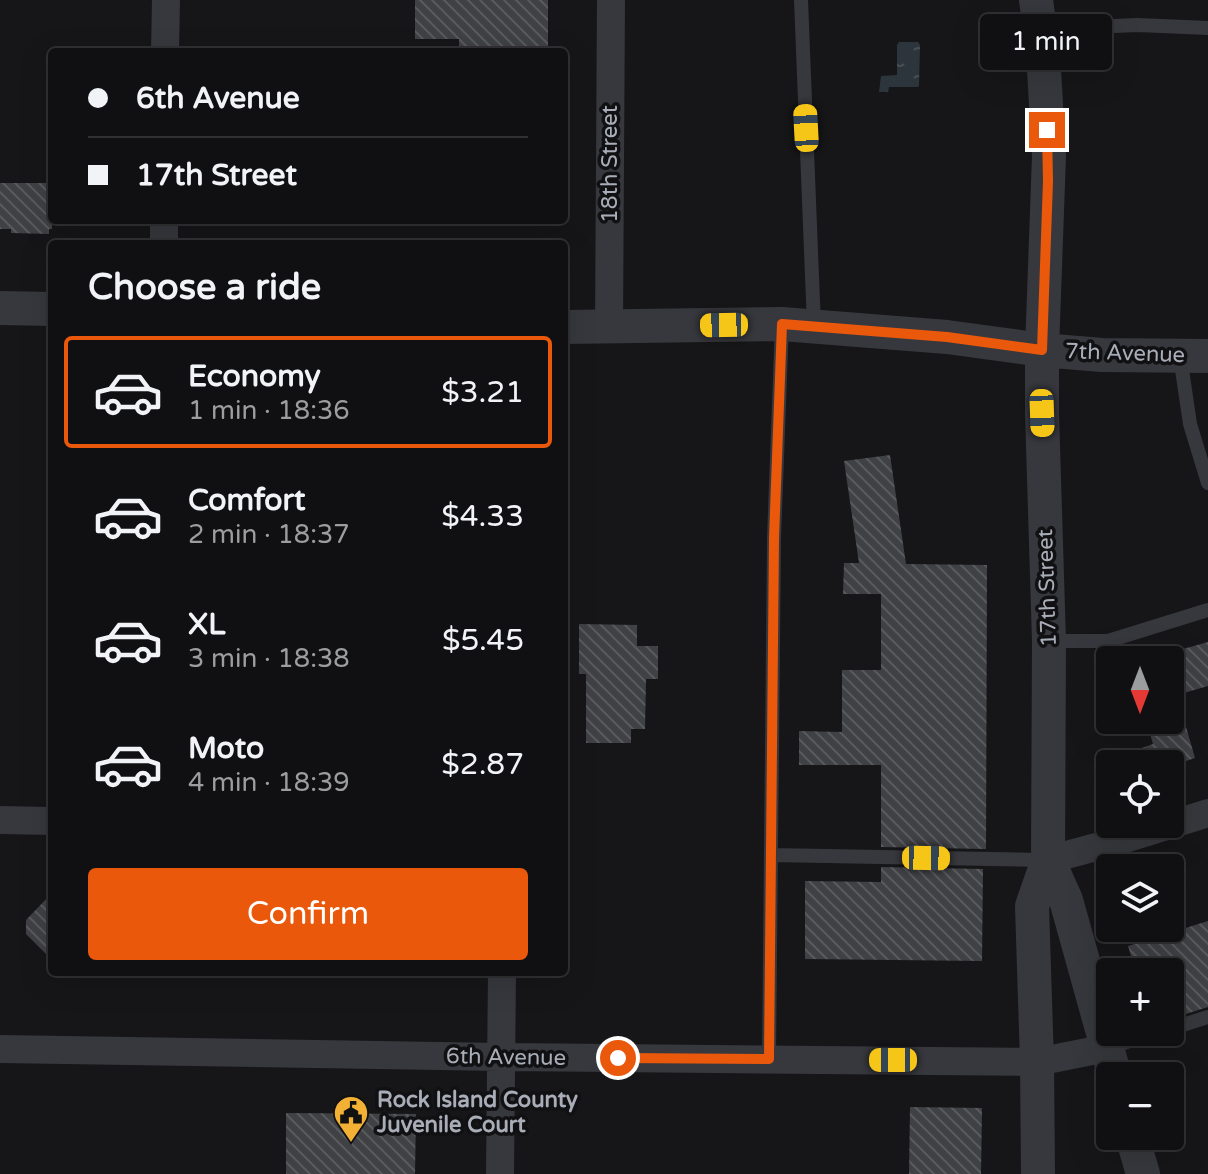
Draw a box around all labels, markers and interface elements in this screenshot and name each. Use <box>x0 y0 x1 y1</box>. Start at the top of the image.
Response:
callout: 1 min <box>981 14 1113 70</box>
text: 1 min <box>1011 26 1081 57</box>
text: 6th Avenue <box>136 80 300 117</box>
car <box>793 103 819 153</box>
street label: 18th Street <box>597 105 623 223</box>
route end <box>1029 112 1065 148</box>
text: 17th Street <box>136 157 297 194</box>
text: Choose a ride <box>88 266 321 309</box>
car <box>700 313 748 337</box>
street label: 7th Avenue <box>1065 338 1185 368</box>
icon: car <box>92 356 164 428</box>
text: Economy <box>188 358 321 395</box>
text: $3.21 <box>441 374 524 411</box>
car <box>1029 389 1055 437</box>
text: 1 min · 18:36 <box>188 395 350 426</box>
icon: car <box>92 480 164 552</box>
text: Comfort <box>188 482 306 519</box>
text: $4.33 <box>441 498 524 535</box>
text: 2 min · 18:37 <box>188 519 350 550</box>
street label: 17th Street <box>1032 529 1062 647</box>
icon: car <box>92 604 164 676</box>
text: XL <box>188 606 225 643</box>
text: $5.45 <box>442 622 524 659</box>
text: 3 min · 18:38 <box>188 643 350 674</box>
north arrow <box>1096 646 1184 734</box>
map controls <box>1096 646 1184 1150</box>
icon: car <box>92 728 164 800</box>
text: Moto <box>188 730 264 767</box>
text: $2.87 <box>441 746 524 783</box>
button: locate <box>1096 750 1184 838</box>
text: 4 min · 18:39 <box>188 767 350 798</box>
car <box>902 846 950 870</box>
button: layers <box>1096 854 1184 942</box>
button: Confirm <box>88 868 528 960</box>
button: + <box>1096 958 1184 1046</box>
route start <box>600 1040 636 1076</box>
street label: 6th Avenue <box>446 1043 566 1071</box>
car <box>869 1048 917 1072</box>
button: − <box>1096 1062 1184 1150</box>
place label: Rock Island County Juvenile Court <box>376 1087 578 1138</box>
public building icon: Rock Island County Juvenile Court <box>332 1094 370 1144</box>

